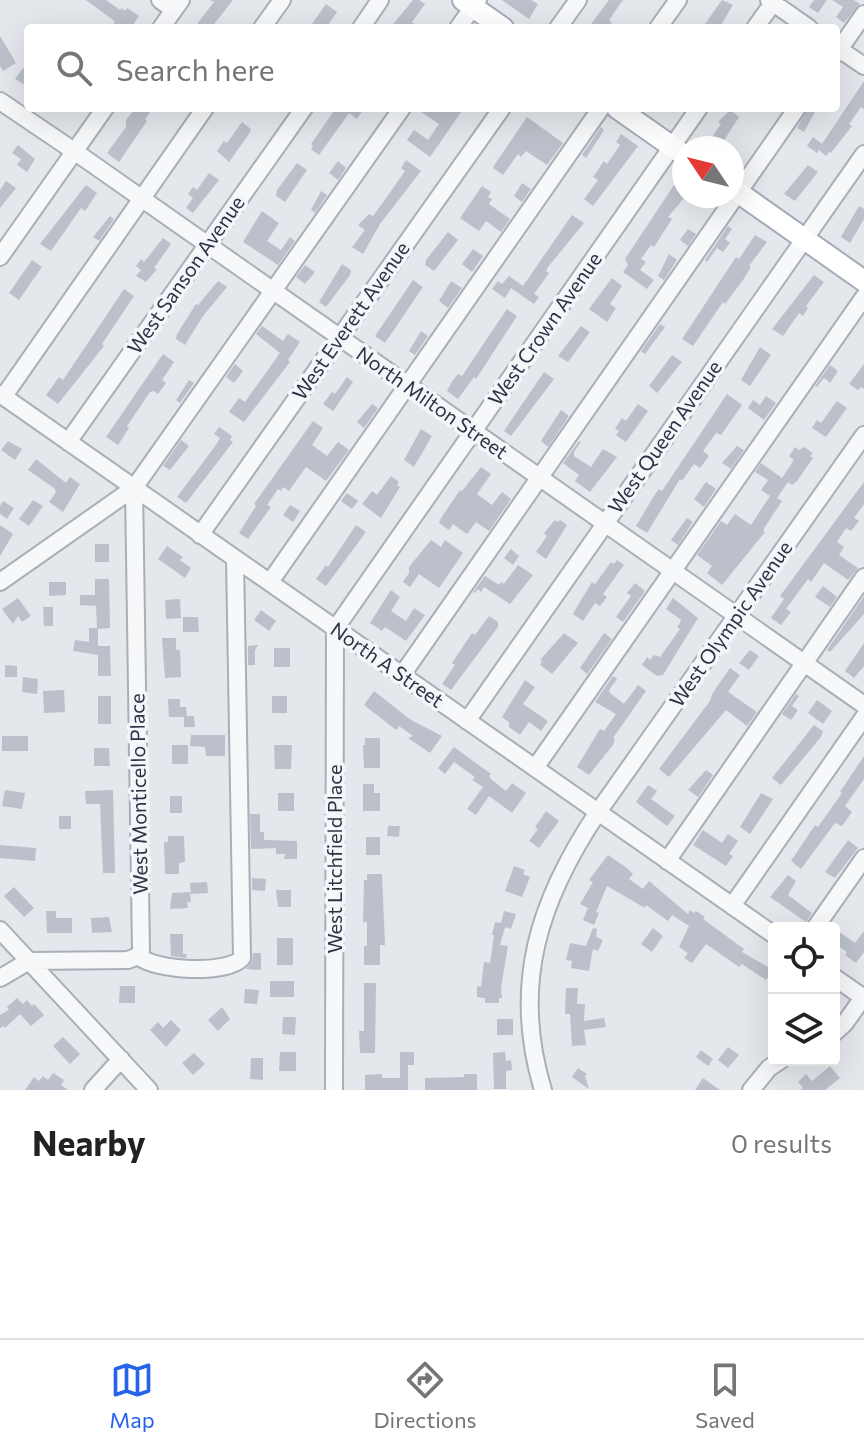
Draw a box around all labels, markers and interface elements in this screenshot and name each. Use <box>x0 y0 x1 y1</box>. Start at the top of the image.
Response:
search box <box>24 24 840 112</box>
icon: search <box>52 46 96 90</box>
text: Search here <box>116 50 275 87</box>
north arrow <box>672 136 744 208</box>
street label: West Sanson Avenue <box>122 191 249 358</box>
street label: West Everett Avenue <box>287 237 414 404</box>
street label: West Crown Avenue <box>482 247 606 410</box>
street label: North Milton Street <box>352 341 513 464</box>
street label: West Queen Avenue <box>602 355 726 518</box>
street label: West Olympic Avenue <box>664 536 797 711</box>
street label: North A Street <box>326 616 449 712</box>
street label: West Monticello Place <box>124 693 152 895</box>
street label: West Litchfield Place <box>322 764 346 954</box>
map controls <box>768 922 840 1066</box>
button: locate <box>768 922 840 994</box>
button: layers <box>768 994 840 1066</box>
text: Nearby <box>32 1121 146 1163</box>
text: 0 results <box>731 1127 832 1158</box>
tab: Map <box>109 1358 155 1433</box>
tab: Directions <box>373 1358 477 1433</box>
tab: Saved <box>695 1358 755 1433</box>

